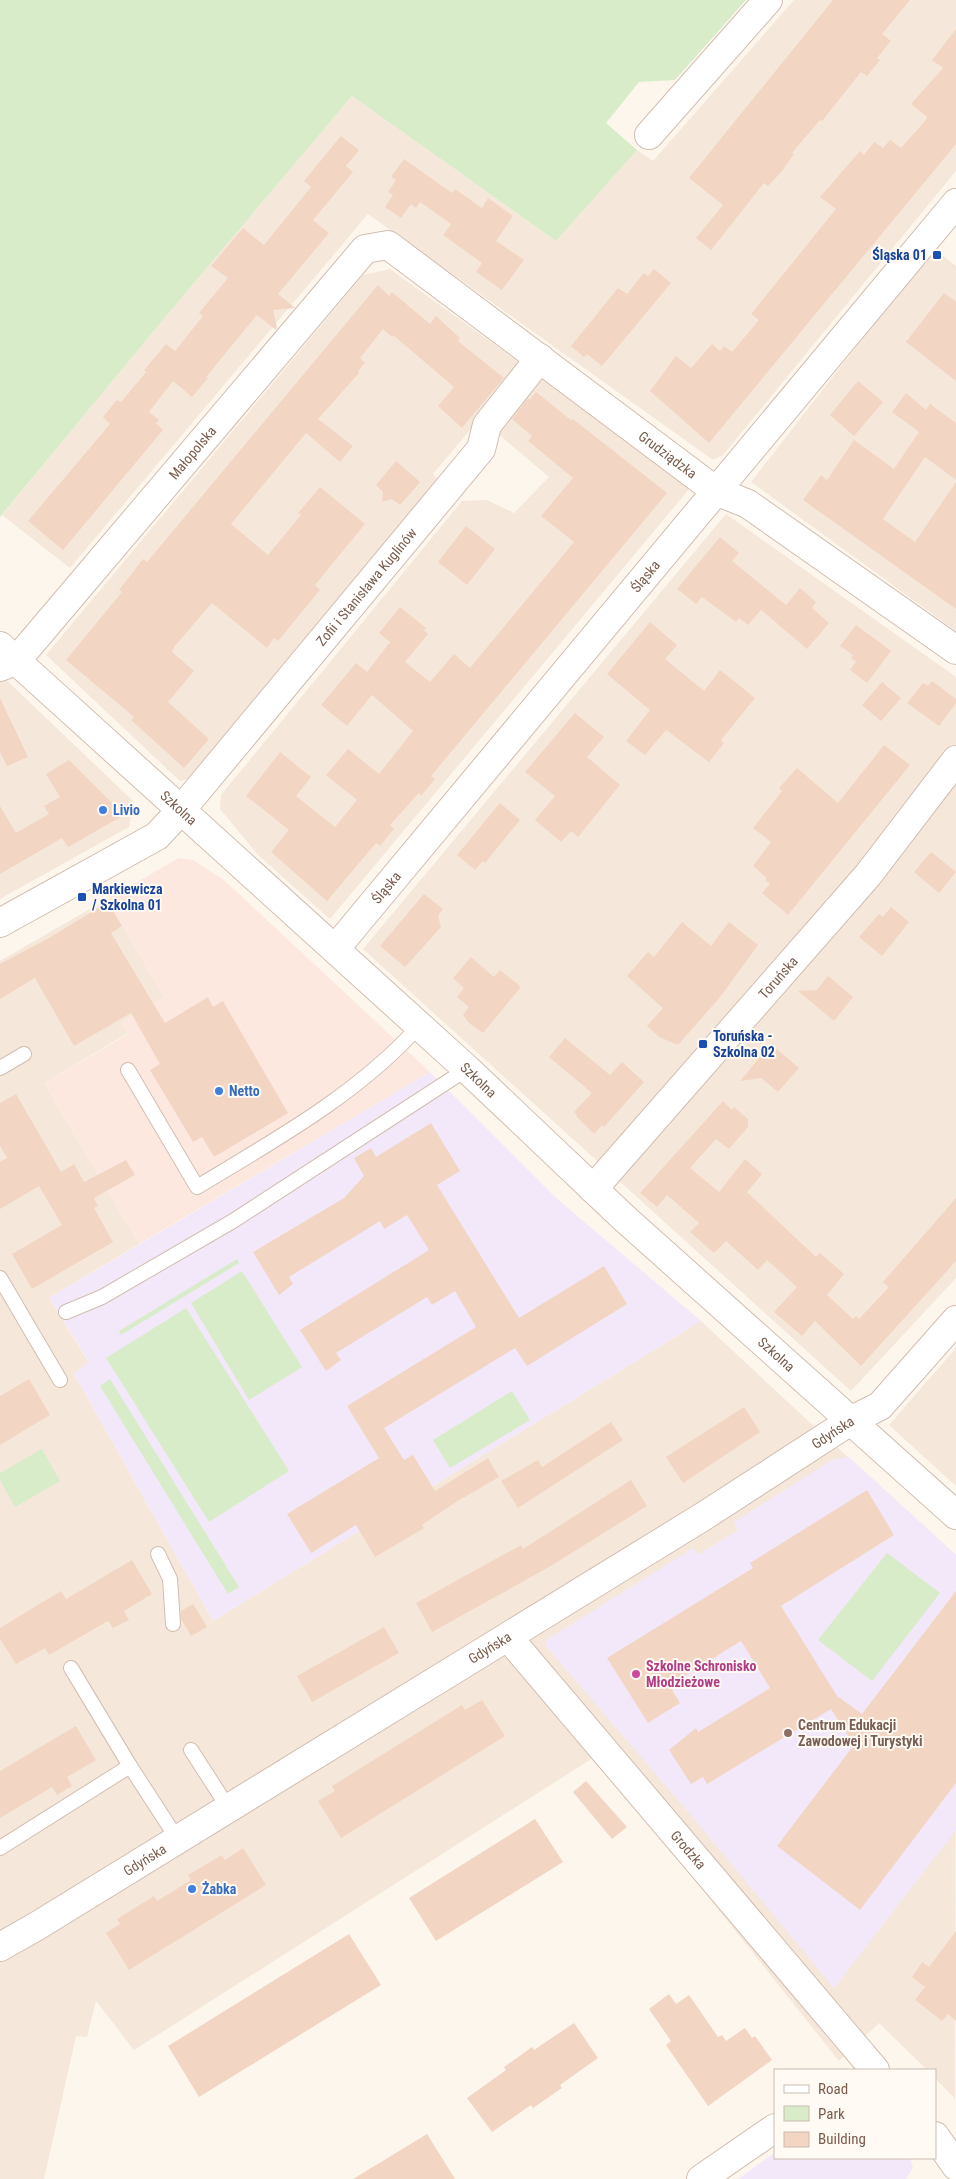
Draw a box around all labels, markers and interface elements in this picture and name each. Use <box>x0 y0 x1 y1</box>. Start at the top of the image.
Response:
place label: Śląska 01 <box>872 246 927 263</box>
marker: Śląska 01 <box>931 249 943 261</box>
street label: Małopolska <box>165 423 219 483</box>
street label: Grudziądzka <box>635 428 700 482</box>
street label: Zofii i Stanisława Kuglinów <box>313 525 420 649</box>
street label: Śląska <box>627 557 663 595</box>
street label: Szkolna <box>157 787 200 828</box>
place label: Livio <box>113 802 140 818</box>
marker: Livio <box>97 804 109 816</box>
street label: Śląska <box>368 868 404 907</box>
place label: Markiewicza / Szkolna 01 <box>92 881 163 913</box>
marker: Markiewicza / Szkolna 01 <box>76 891 88 903</box>
street label: Toruńska <box>755 953 801 1002</box>
place label: Toruńska - Szkolna 02 <box>713 1028 775 1060</box>
marker: Toruńska - Szkolna 02 <box>697 1038 709 1050</box>
street label: Szkolna <box>457 1059 500 1101</box>
place label: Netto <box>229 1083 260 1099</box>
marker: Netto <box>213 1085 225 1097</box>
street label: Szkolna <box>755 1334 798 1375</box>
street label: Gdyńska <box>809 1413 857 1452</box>
street label: Gdyńska <box>465 1628 514 1667</box>
place label: Szkolne Schronisko Młodzieżowe <box>646 1658 757 1690</box>
marker: Szkolne Schronisko Młodzieżowe <box>630 1668 642 1680</box>
place label: Centrum Edukacji Zawodowej i Turystyki <box>798 1717 922 1749</box>
marker: Centrum Edukacji Zawodowej i Turystyki <box>782 1727 794 1739</box>
street label: Grodzka <box>668 1827 709 1872</box>
street label: Gdyńska <box>120 1841 169 1879</box>
place label: Żabka <box>202 1881 237 1897</box>
marker: Żabka <box>186 1883 198 1895</box>
legend <box>774 2069 936 2159</box>
text: Road <box>818 2080 848 2098</box>
text: Park <box>818 2105 845 2123</box>
text: Building <box>818 2130 866 2148</box>

